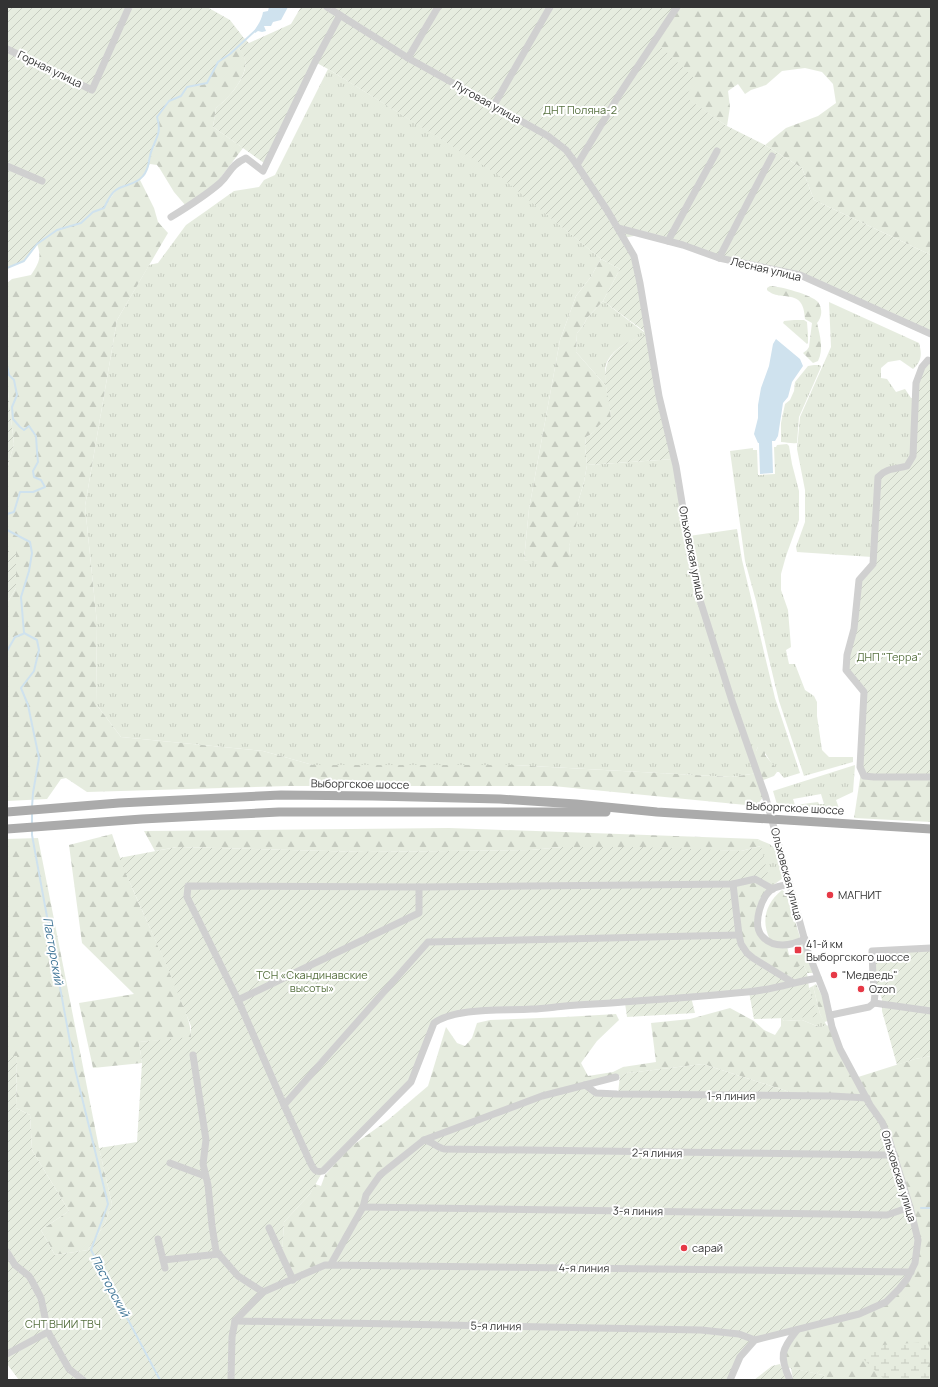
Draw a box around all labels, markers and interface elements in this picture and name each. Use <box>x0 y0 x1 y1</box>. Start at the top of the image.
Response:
street label: Горная улица <box>16 46 85 91</box>
street label: Луговая улица <box>450 76 524 127</box>
park label: ДНТ Поляна-2 <box>543 102 617 117</box>
street label: Лесная улица <box>729 253 803 284</box>
street label: Ольховская улица <box>676 505 709 601</box>
park label: ДНП "Терра" <box>856 649 922 664</box>
street label: Выборгское шоссе <box>311 775 410 792</box>
street label: Выборгское шоссе <box>745 797 845 818</box>
street label: Ольховская улица <box>768 826 807 922</box>
place label: МАГНИТ <box>838 887 882 902</box>
marker: МАГНИТ <box>825 890 835 900</box>
water label: Пасторский <box>39 916 68 987</box>
place label: 41-й км Выборгского шоссе <box>806 936 910 964</box>
marker: 41-й км Выборгского шоссе <box>793 945 803 955</box>
park label: ТСН «Скандинавские высоты» <box>256 967 368 995</box>
place label: "Медведь" <box>842 967 898 982</box>
marker: "Медведь" <box>829 970 839 980</box>
place label: Ozon <box>869 981 895 996</box>
marker: Ozon <box>856 984 866 994</box>
street label: 1-я линия <box>707 1088 755 1103</box>
street label: Ольховская улица <box>878 1128 921 1224</box>
street label: 2-я линия <box>632 1145 682 1160</box>
street label: 3-я линия <box>613 1203 663 1218</box>
place label: сарай <box>692 1240 723 1255</box>
marker: сарай <box>679 1243 689 1253</box>
water label: Пасторский <box>87 1252 134 1321</box>
street label: 4-я линия <box>558 1260 610 1275</box>
park label: СНТ ВНИИ ТВЧ <box>25 1316 101 1331</box>
street label: 5-я линия <box>471 1318 521 1333</box>

